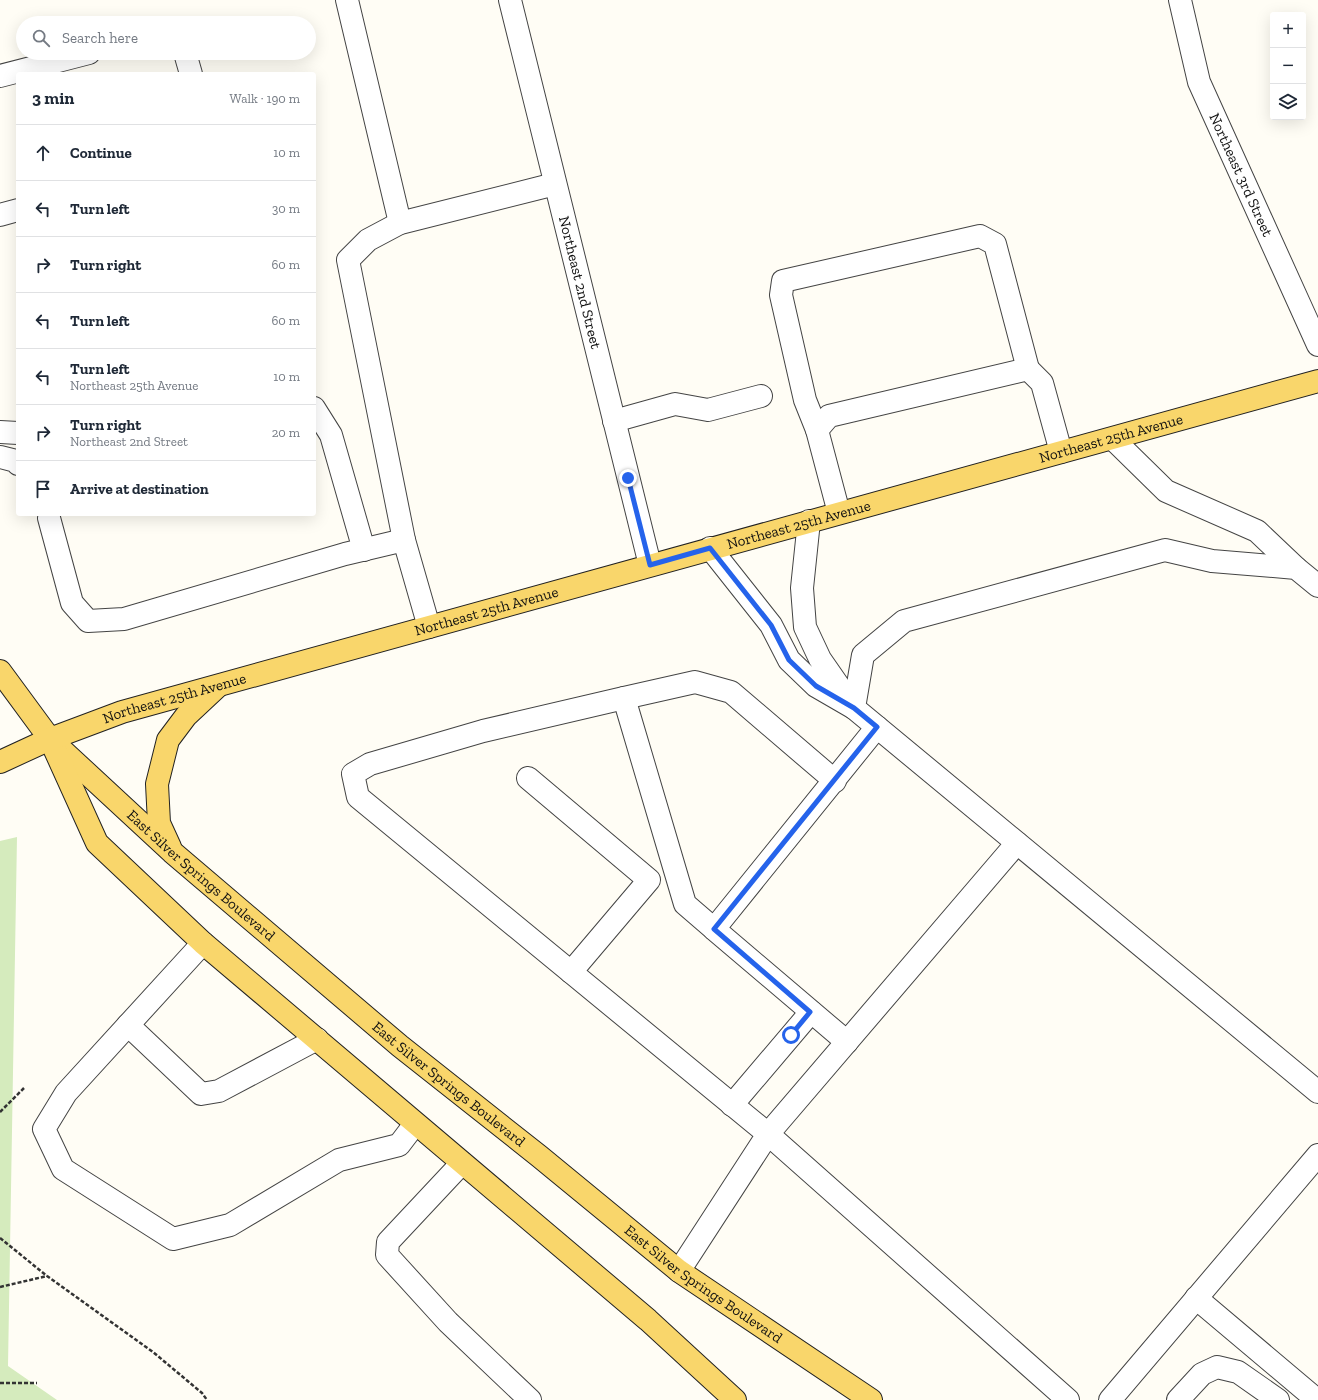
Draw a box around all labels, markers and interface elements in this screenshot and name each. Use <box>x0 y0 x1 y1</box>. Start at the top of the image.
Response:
map controls <box>1270 12 1306 120</box>
button: + <box>1270 12 1306 48</box>
search box <box>16 16 316 60</box>
icon: search <box>30 27 52 49</box>
text: Search here <box>62 29 138 47</box>
button: − <box>1270 48 1306 84</box>
button: layers <box>1270 84 1306 120</box>
text: 3 min <box>32 88 74 108</box>
text: Walk · 190 m <box>230 91 300 106</box>
street label: Northeast 3rd Street <box>1205 110 1277 240</box>
icon: ahead <box>32 142 54 164</box>
text: Continue <box>70 144 132 162</box>
text: 10 m <box>273 145 300 160</box>
icon: left <box>32 198 54 220</box>
text: Turn left <box>70 200 130 218</box>
text: 30 m <box>272 201 300 216</box>
street label: Northeast 2nd Street <box>555 214 605 351</box>
icon: right <box>32 254 54 276</box>
text: Turn right <box>70 256 141 274</box>
text: 60 m <box>271 257 300 272</box>
icon: left <box>32 310 54 332</box>
text: Turn left <box>70 312 130 330</box>
text: 60 m <box>271 313 300 328</box>
text: Turn left <box>70 360 130 378</box>
icon: left <box>32 366 54 388</box>
text: 10 m <box>273 369 300 384</box>
text: Northeast 25th Avenue <box>70 378 198 393</box>
street label: Northeast 25th Avenue <box>1037 410 1185 467</box>
text: Turn right <box>70 416 141 434</box>
icon: right <box>32 422 54 444</box>
text: 20 m <box>272 425 300 440</box>
text: Northeast 2nd Street <box>70 434 188 449</box>
route end <box>619 469 637 487</box>
icon: arrive <box>32 478 54 500</box>
text: Arrive at destination <box>70 480 209 498</box>
street label: Northeast 25th Avenue <box>725 496 873 553</box>
street label: Northeast 25th Avenue <box>412 583 560 640</box>
street label: Northeast 25th Avenue <box>100 669 248 728</box>
street label: East Silver Springs Boulevard <box>123 806 279 945</box>
street label: East Silver Springs Boulevard <box>369 1018 529 1151</box>
route start <box>782 1026 800 1044</box>
street label: East Silver Springs Boulevard <box>621 1221 787 1347</box>

